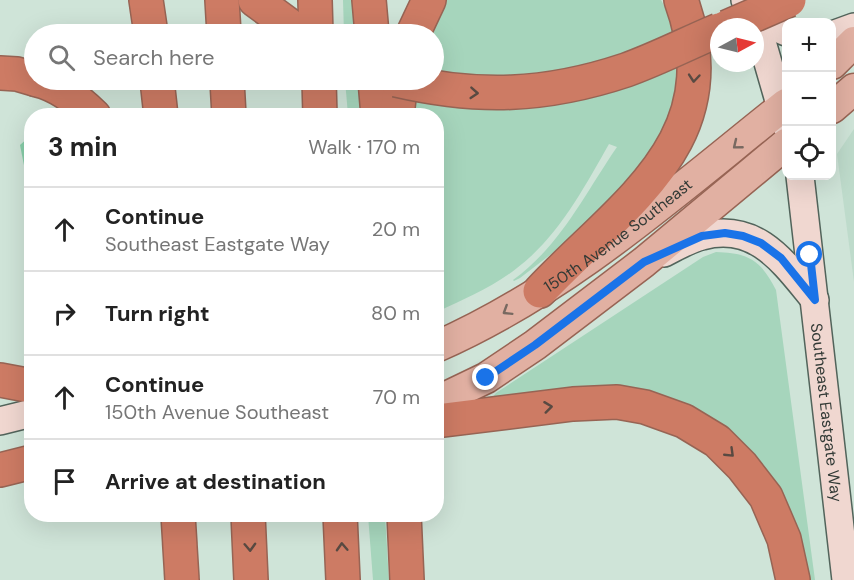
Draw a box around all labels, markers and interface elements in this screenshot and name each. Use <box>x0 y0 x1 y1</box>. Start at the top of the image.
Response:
north arrow <box>710 18 764 72</box>
map controls <box>782 18 836 180</box>
button: + <box>782 18 836 72</box>
search box <box>24 24 444 90</box>
icon: search <box>45 41 78 74</box>
text: Search here <box>93 43 214 72</box>
button: − <box>782 72 836 126</box>
one-way arrow <box>688 73 701 82</box>
one-way arrow <box>469 86 478 99</box>
button: locate <box>782 126 836 180</box>
text: 3 min <box>48 130 117 164</box>
text: Walk · 170 m <box>308 134 420 160</box>
one-way arrow <box>732 138 743 149</box>
street label: 150th Avenue Southeast <box>540 174 697 297</box>
text: Continue <box>105 202 204 231</box>
icon: ahead <box>48 213 81 246</box>
text: 20 m <box>372 216 420 242</box>
text: Southeast Eastgate Way <box>105 231 330 257</box>
route start <box>796 241 822 267</box>
icon: right <box>48 297 81 330</box>
text: Turn right <box>105 299 210 328</box>
text: 80 m <box>371 300 420 326</box>
one-way arrow <box>503 304 513 316</box>
street label: Southeast Eastgate Way <box>806 322 847 503</box>
route end <box>472 364 498 390</box>
text: Continue <box>105 370 204 399</box>
icon: ahead <box>48 381 81 414</box>
text: 70 m <box>373 384 420 410</box>
text: 150th Avenue Southeast <box>105 399 329 425</box>
one-way arrow <box>544 402 553 414</box>
one-way arrow <box>722 446 733 457</box>
icon: arrive <box>48 465 81 498</box>
text: Arrive at destination <box>105 467 326 496</box>
one-way arrow <box>243 543 256 552</box>
one-way arrow <box>335 543 348 552</box>

